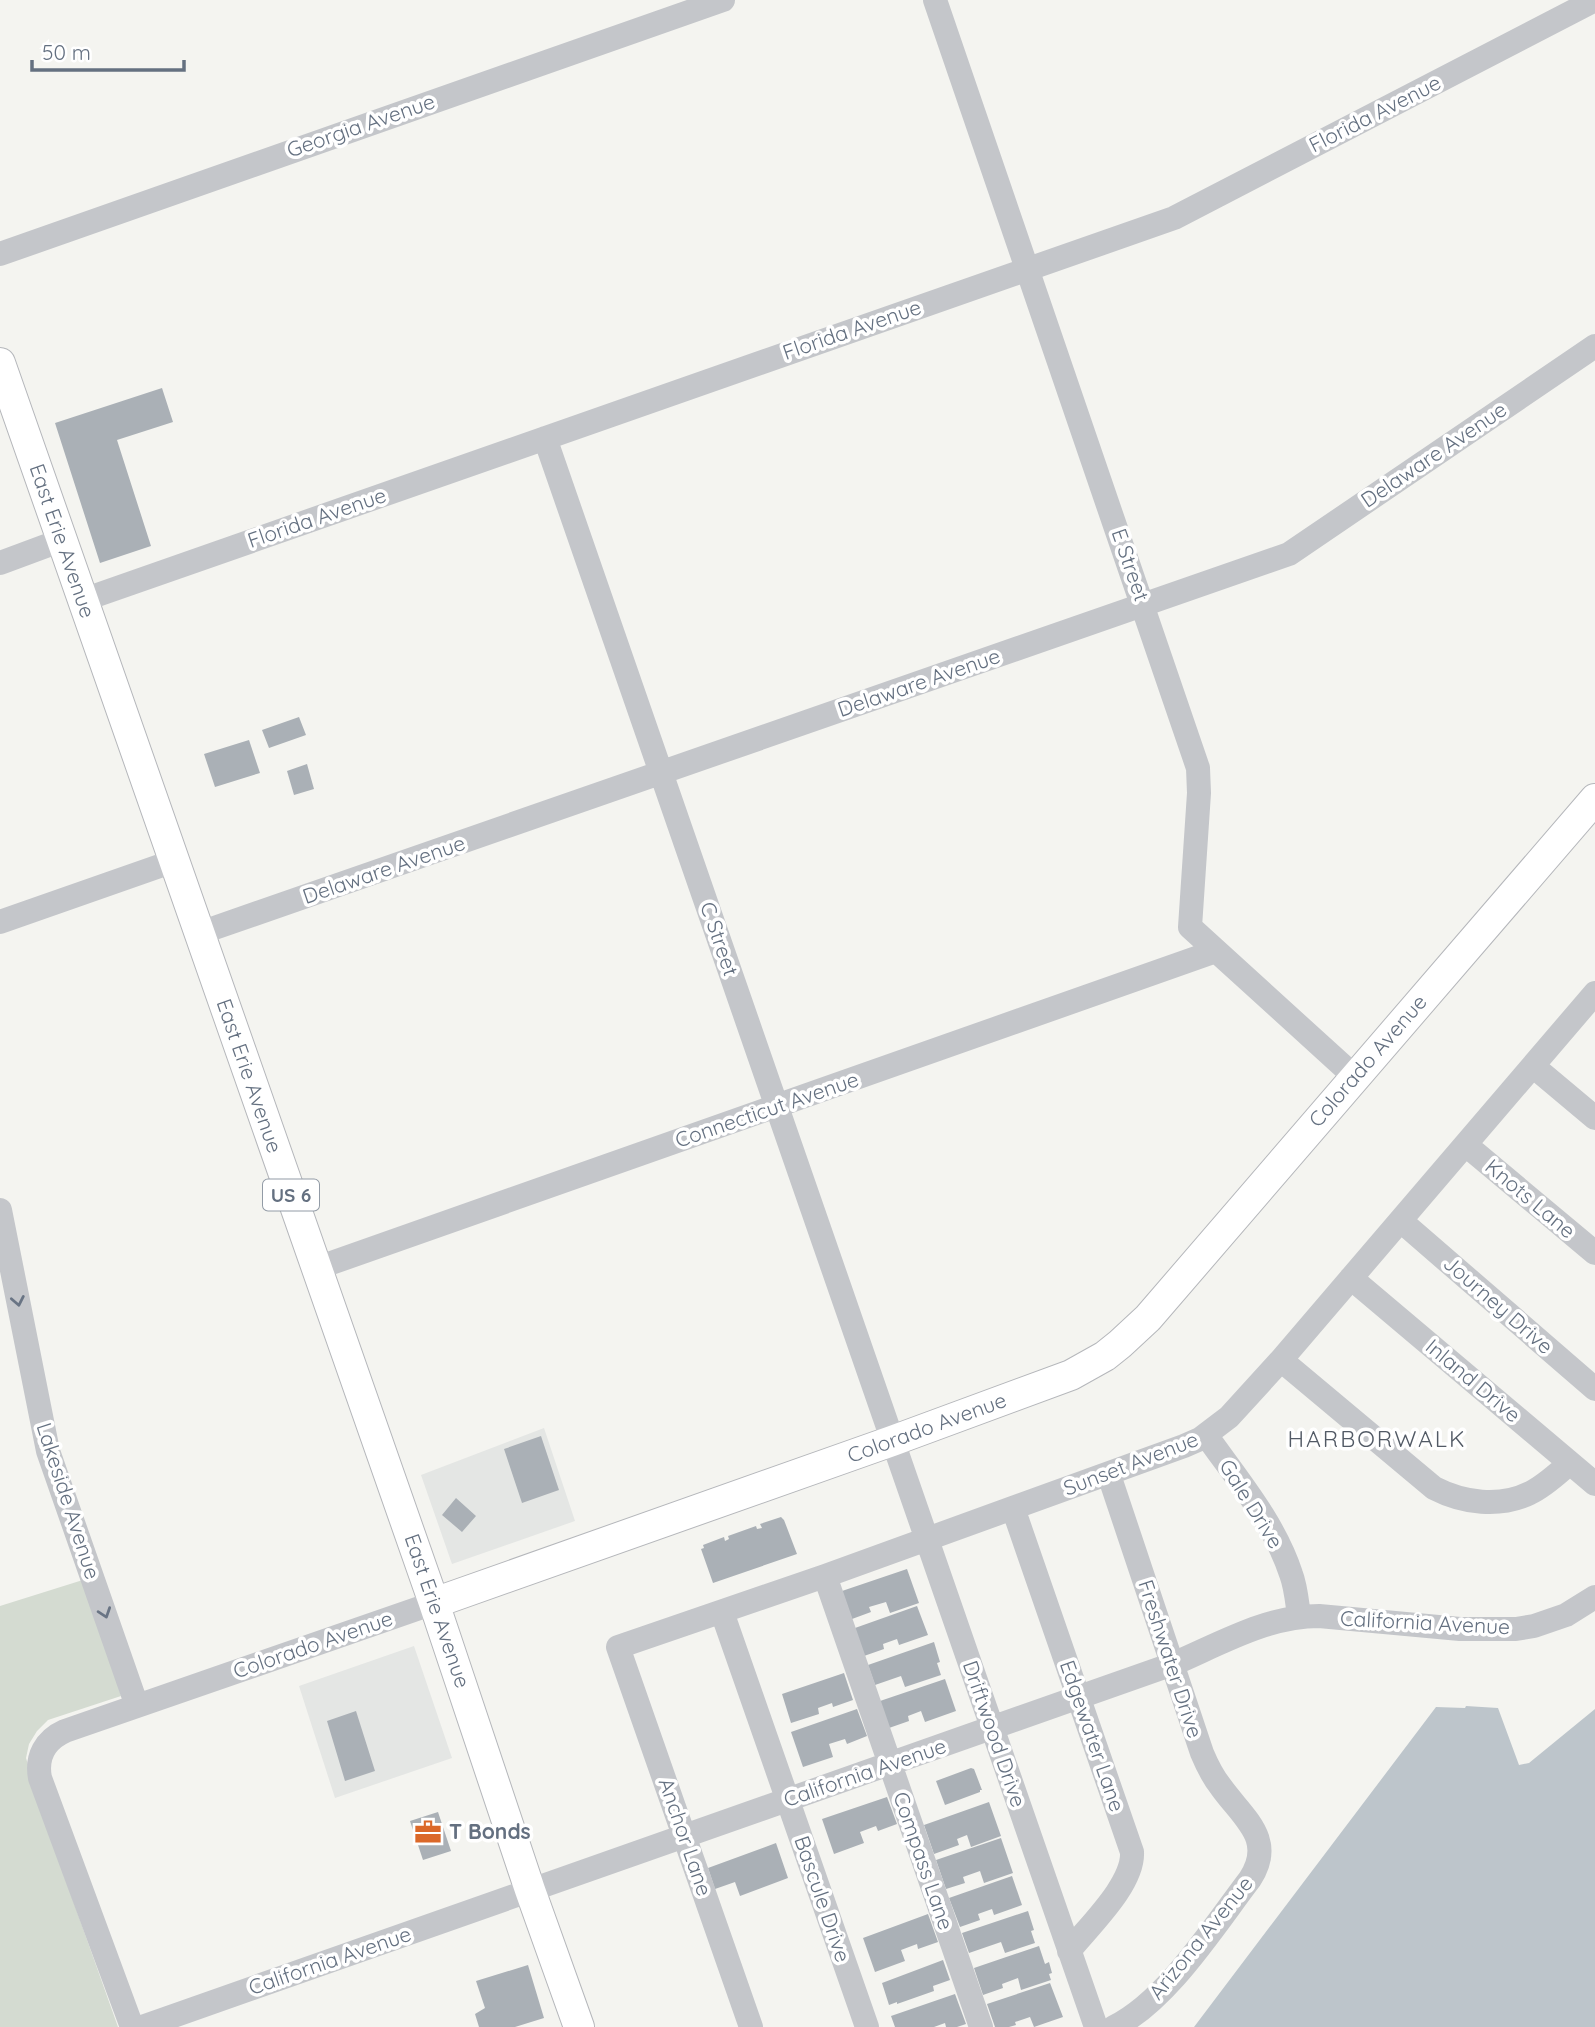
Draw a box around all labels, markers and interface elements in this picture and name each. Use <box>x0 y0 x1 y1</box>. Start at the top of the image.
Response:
scale bar <box>32 28 184 72</box>
text: 50 m <box>42 39 91 65</box>
street label: Florida Avenue <box>1304 69 1445 158</box>
street label: Georgia Avenue <box>283 88 438 163</box>
street label: Florida Avenue <box>779 293 924 365</box>
street label: Delaware Avenue <box>1356 396 1511 513</box>
street label: East Erie Avenue <box>24 460 101 621</box>
street label: Florida Avenue <box>244 481 389 553</box>
street label: E Street <box>1106 525 1155 604</box>
street label: Delaware Avenue <box>834 642 1003 722</box>
street label: Delaware Avenue <box>299 829 468 909</box>
street label: C Street <box>695 898 745 979</box>
street label: Colorado Avenue <box>1303 989 1432 1132</box>
street label: East Erie Avenue <box>211 995 288 1156</box>
street label: Connecticut Avenue <box>671 1065 862 1153</box>
street label: Knots Lane <box>1480 1153 1581 1244</box>
road number: US 6 <box>263 1180 319 1210</box>
street label: Journey Drive <box>1438 1250 1559 1359</box>
one-way arrow <box>9 1295 24 1307</box>
street label: Inland Drive <box>1421 1333 1526 1428</box>
street label: Colorado Avenue <box>844 1386 1010 1468</box>
street label: Lakeside Avenue <box>31 1419 107 1582</box>
district label: HARBORWALK <box>1287 1424 1467 1453</box>
street label: Sunset Avenue <box>1060 1425 1202 1501</box>
street label: Gale Drive <box>1214 1454 1289 1553</box>
street label: East Erie Avenue <box>399 1530 476 1691</box>
street label: Freshwater Drive <box>1133 1576 1209 1741</box>
street label: Colorado Avenue <box>229 1605 396 1684</box>
street label: California Avenue <box>1339 1605 1511 1639</box>
one-way arrow <box>97 1607 111 1619</box>
street label: Driftwood Drive <box>958 1657 1032 1810</box>
street label: Edgewater Lane <box>1055 1657 1131 1815</box>
street label: California Avenue <box>780 1732 949 1812</box>
street label: Anchor Lane <box>654 1774 718 1899</box>
street label: Compass Lane <box>888 1788 960 1933</box>
office icon: T Bonds <box>413 1817 443 1847</box>
place label: T Bonds <box>449 1818 531 1844</box>
street label: Bascule Drive <box>789 1832 857 1965</box>
street label: Arizona Avenue <box>1143 1870 1258 2004</box>
street label: California Avenue <box>245 1920 414 2000</box>

